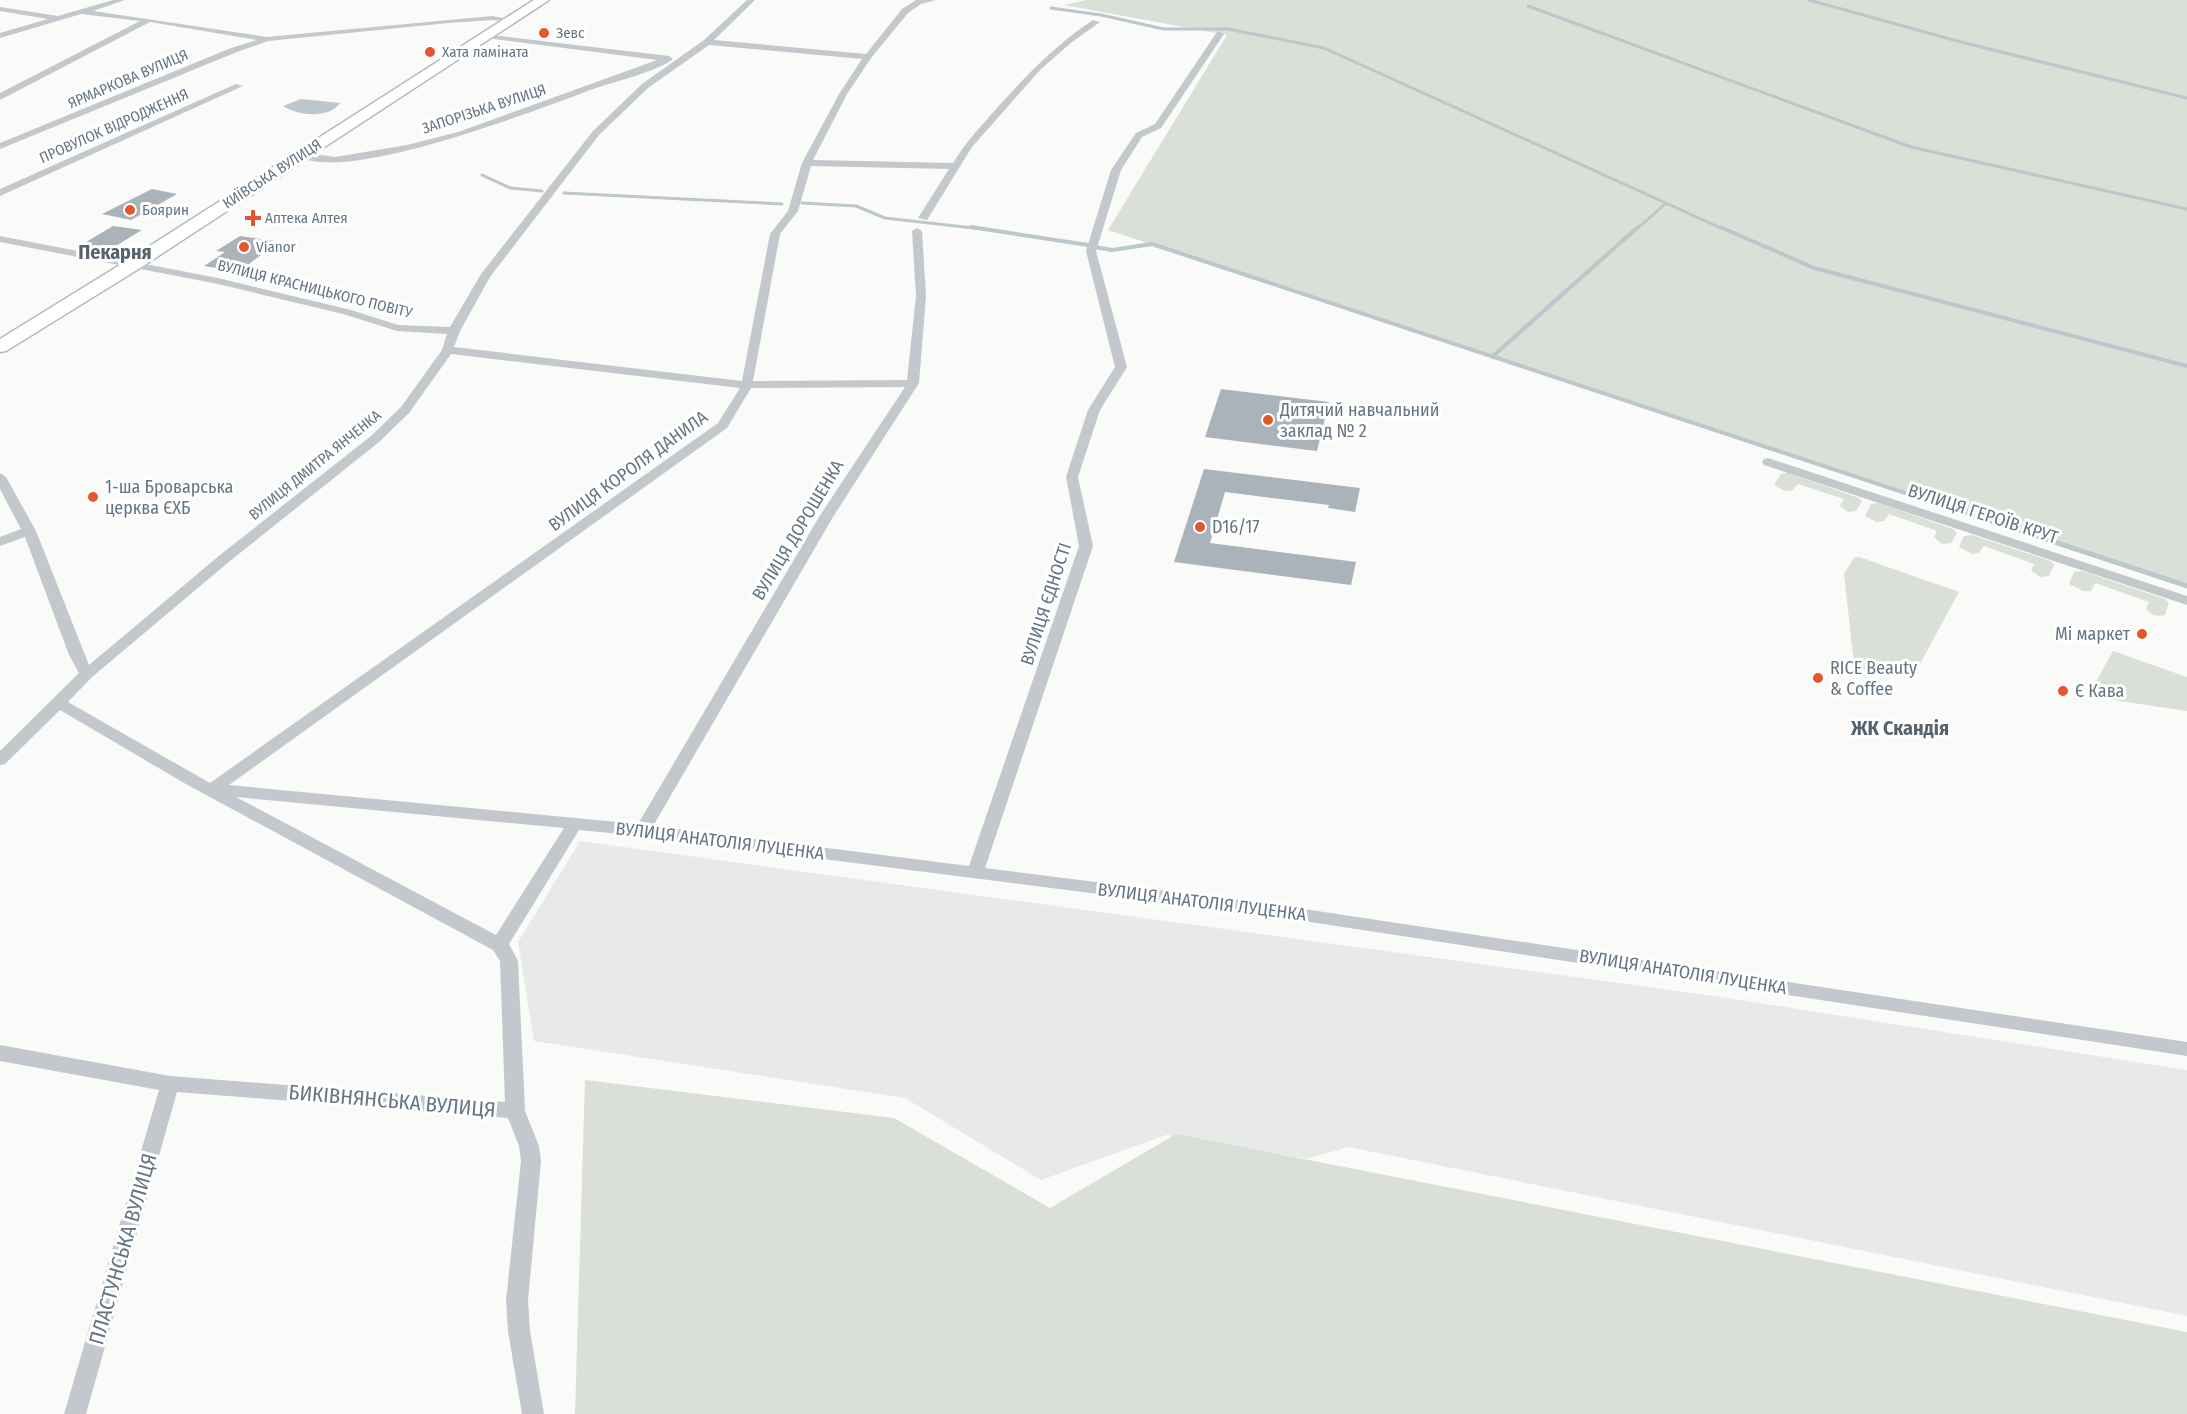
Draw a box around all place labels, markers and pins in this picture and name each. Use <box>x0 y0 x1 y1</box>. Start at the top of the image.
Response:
place label: Зевс <box>556 24 585 42</box>
marker: Зевс <box>537 26 551 40</box>
place label: Хата ламіната <box>442 43 529 61</box>
marker: Хата ламіната <box>423 45 437 59</box>
place label: Боярин <box>142 201 189 219</box>
marker: Боярин <box>123 203 137 217</box>
place label: Аптека Алтея <box>265 209 348 227</box>
marker: Аптека Алтея <box>246 211 260 225</box>
place label: Vianor <box>256 238 297 256</box>
marker: Vianor <box>237 240 251 254</box>
place label: Дитячий навчальний заклад № 2 <box>1279 399 1439 442</box>
marker: Дитячий навчальний заклад № 2 <box>1261 413 1275 427</box>
place label: 1-ша Броварська церква ЄХБ <box>105 476 234 519</box>
marker: 1-ша Броварська церква ЄХБ <box>86 490 100 504</box>
place label: D16/17 <box>1212 516 1259 538</box>
marker: D16/17 <box>1193 520 1207 534</box>
place label: Мі маркет <box>2055 623 2131 645</box>
marker: Мі маркет <box>2135 627 2149 641</box>
place label: RICE Beauty & Coffee <box>1830 657 1917 700</box>
marker: RICE Beauty & Coffee <box>1811 671 1825 685</box>
place label: Є Кава <box>2075 680 2125 702</box>
marker: Є Кава <box>2056 684 2070 698</box>

